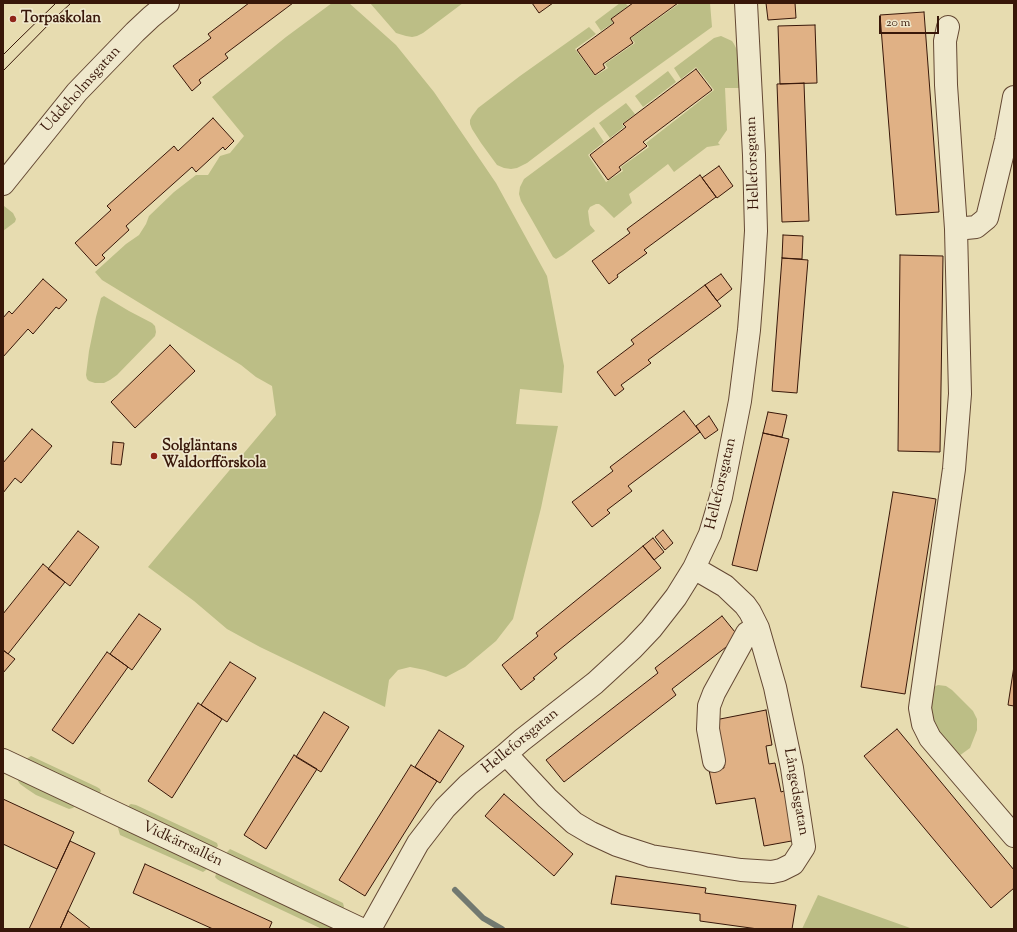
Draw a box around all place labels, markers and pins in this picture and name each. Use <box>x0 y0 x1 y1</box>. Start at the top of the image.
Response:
place label: Torpaskolan <box>21 10 101 28</box>
marker: Torpaskolan <box>8 14 18 24</box>
place label: Solgläntans Waldorfförskola <box>162 438 267 473</box>
marker: Solgläntans Waldorfförskola <box>149 451 159 461</box>

